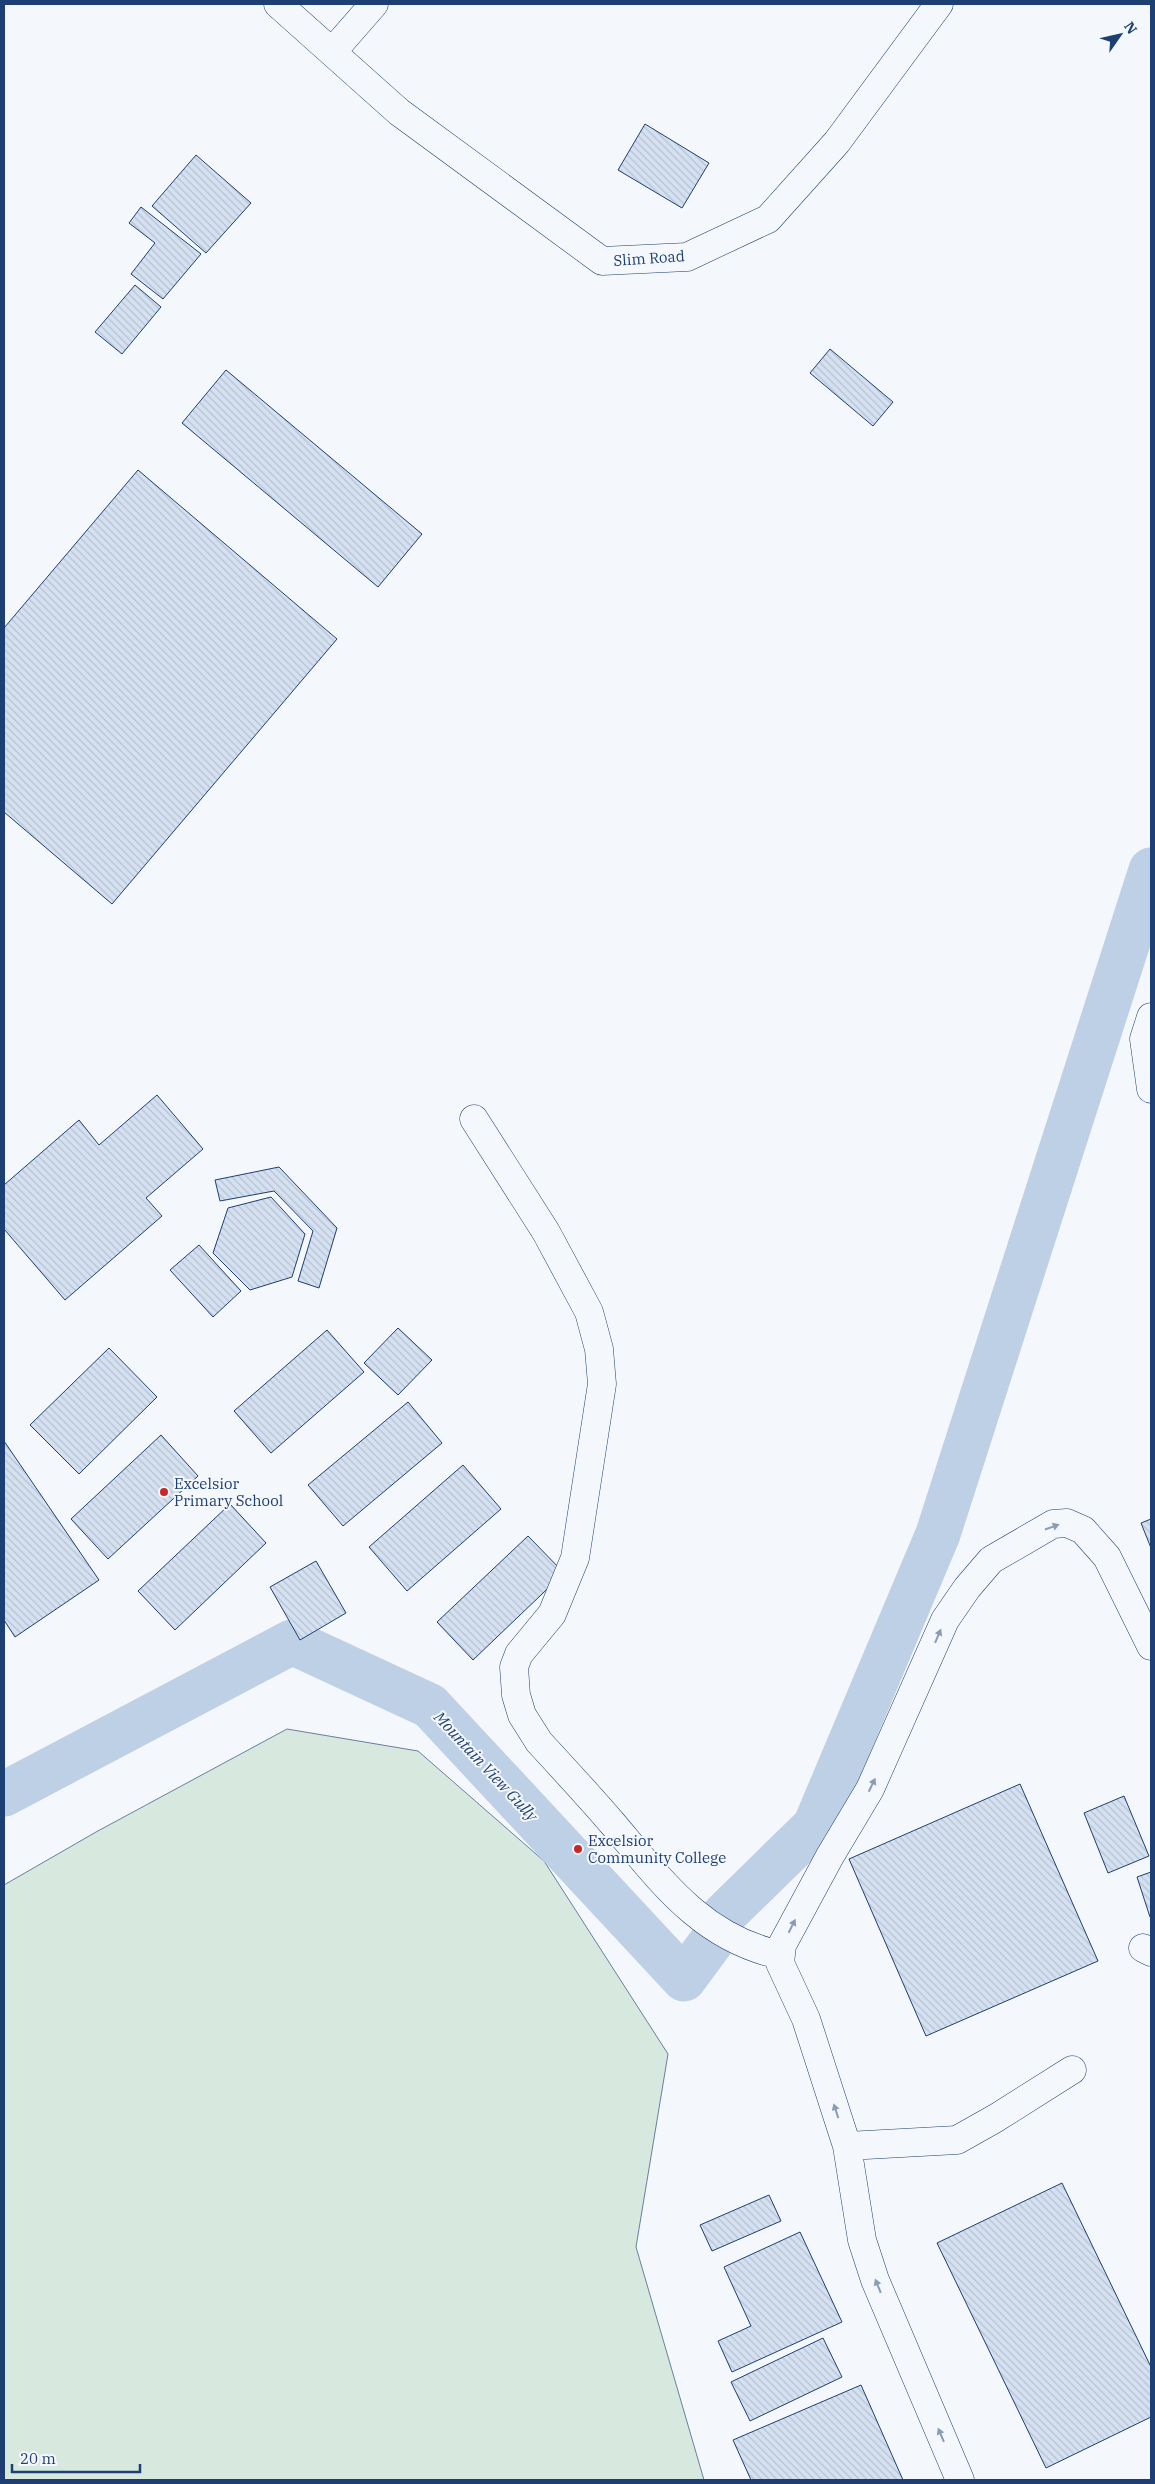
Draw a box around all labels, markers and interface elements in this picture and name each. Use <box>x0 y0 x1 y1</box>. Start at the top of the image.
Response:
north arrow <box>1095 10 1145 60</box>
text: N <box>1120 18 1141 37</box>
street label: Slim Road <box>613 246 685 270</box>
place label: Excelsior Primary School <box>174 1474 283 1510</box>
marker: Excelsior Primary School <box>158 1486 170 1498</box>
one-way arrow <box>1045 1523 1060 1531</box>
one-way arrow <box>935 1629 943 1643</box>
water label: Mountain View Gully <box>429 1706 543 1826</box>
one-way arrow <box>868 1777 876 1792</box>
place label: Excelsior Community College <box>588 1831 726 1867</box>
marker: Excelsior Community College <box>572 1843 584 1855</box>
one-way arrow <box>788 1919 796 1933</box>
one-way arrow <box>831 2104 839 2119</box>
one-way arrow <box>873 2279 881 2293</box>
one-way arrow <box>937 2428 945 2442</box>
scale bar <box>12 2442 140 2474</box>
text: 20 m <box>20 2449 56 2468</box>

